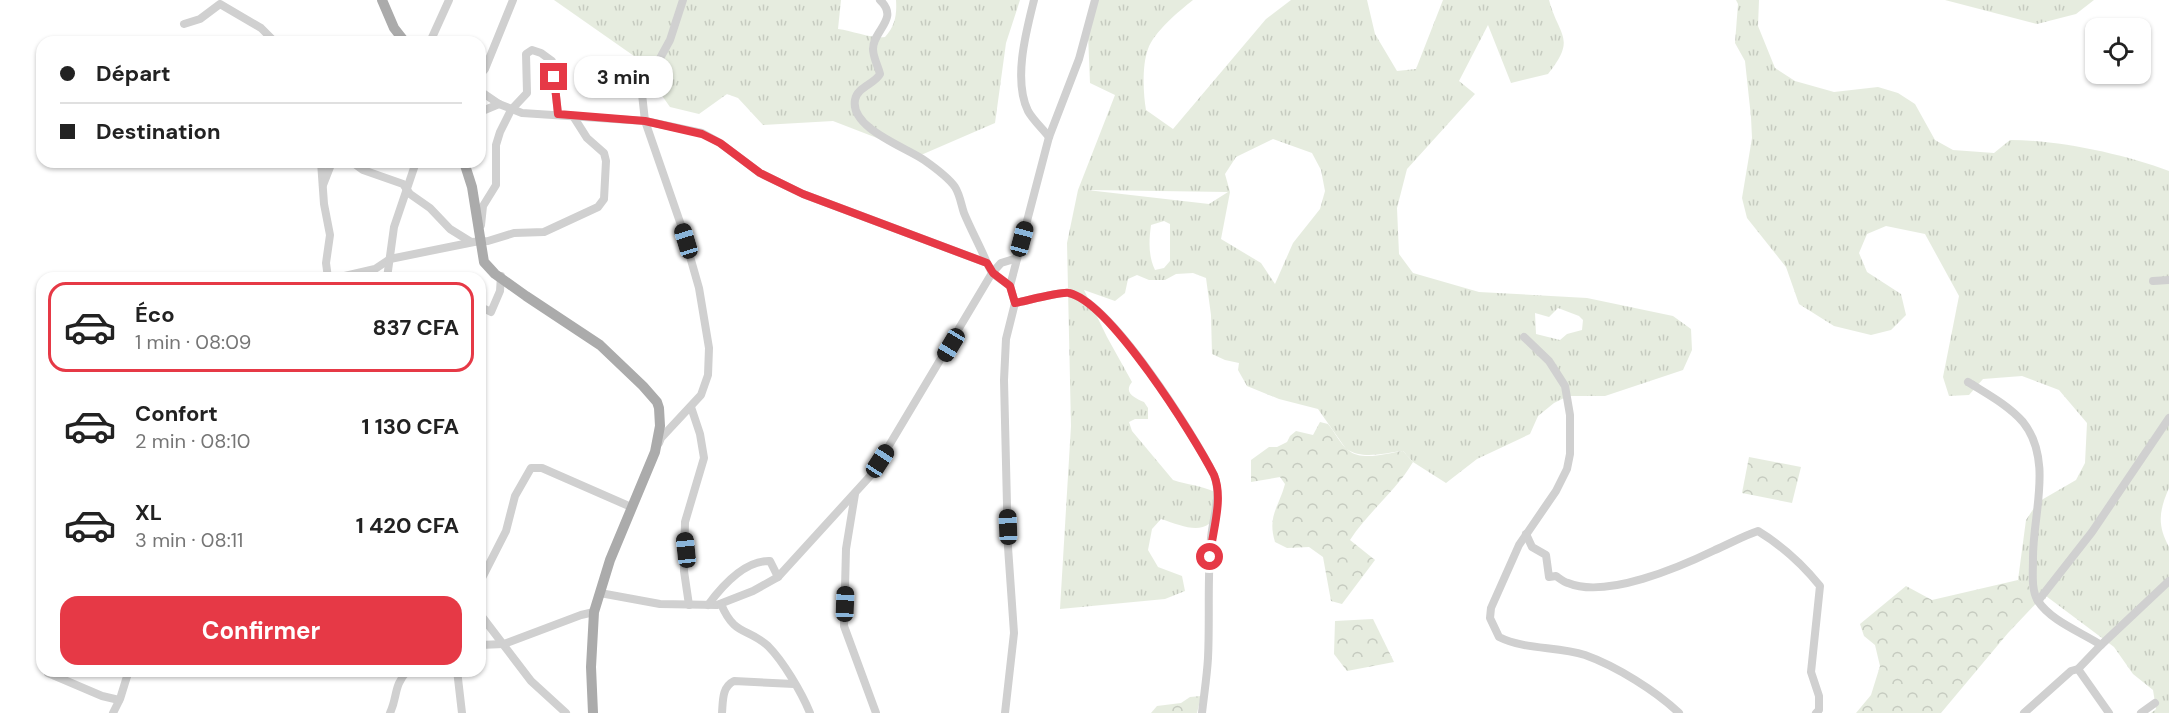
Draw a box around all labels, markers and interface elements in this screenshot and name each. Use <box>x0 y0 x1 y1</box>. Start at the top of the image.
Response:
map controls <box>2085 18 2151 84</box>
button: locate <box>2085 18 2151 84</box>
callout: 3 min <box>575 56 674 98</box>
text: Départ <box>96 59 171 88</box>
route end <box>540 63 567 90</box>
text: 3 min <box>597 64 650 90</box>
text: Destination <box>96 117 221 146</box>
car <box>1009 219 1035 259</box>
car <box>672 221 700 261</box>
icon: car <box>63 300 117 354</box>
text: Éco <box>135 300 175 329</box>
text: 837 CFA <box>373 313 459 342</box>
car <box>934 325 968 365</box>
text: 1 min · 08:09 <box>135 329 251 355</box>
icon: car <box>63 399 117 453</box>
text: Confort <box>135 399 218 428</box>
text: 1 130 CFA <box>362 412 459 441</box>
text: 2 min · 08:10 <box>135 428 250 454</box>
car <box>863 441 897 481</box>
icon: car <box>63 498 117 552</box>
text: XL <box>135 498 162 527</box>
car <box>998 509 1018 545</box>
text: 1 420 CFA <box>356 511 459 540</box>
text: 3 min · 08:11 <box>135 527 243 553</box>
car <box>675 531 697 569</box>
route start <box>1196 543 1223 570</box>
car <box>835 586 855 622</box>
button: Confirmer <box>60 596 462 665</box>

